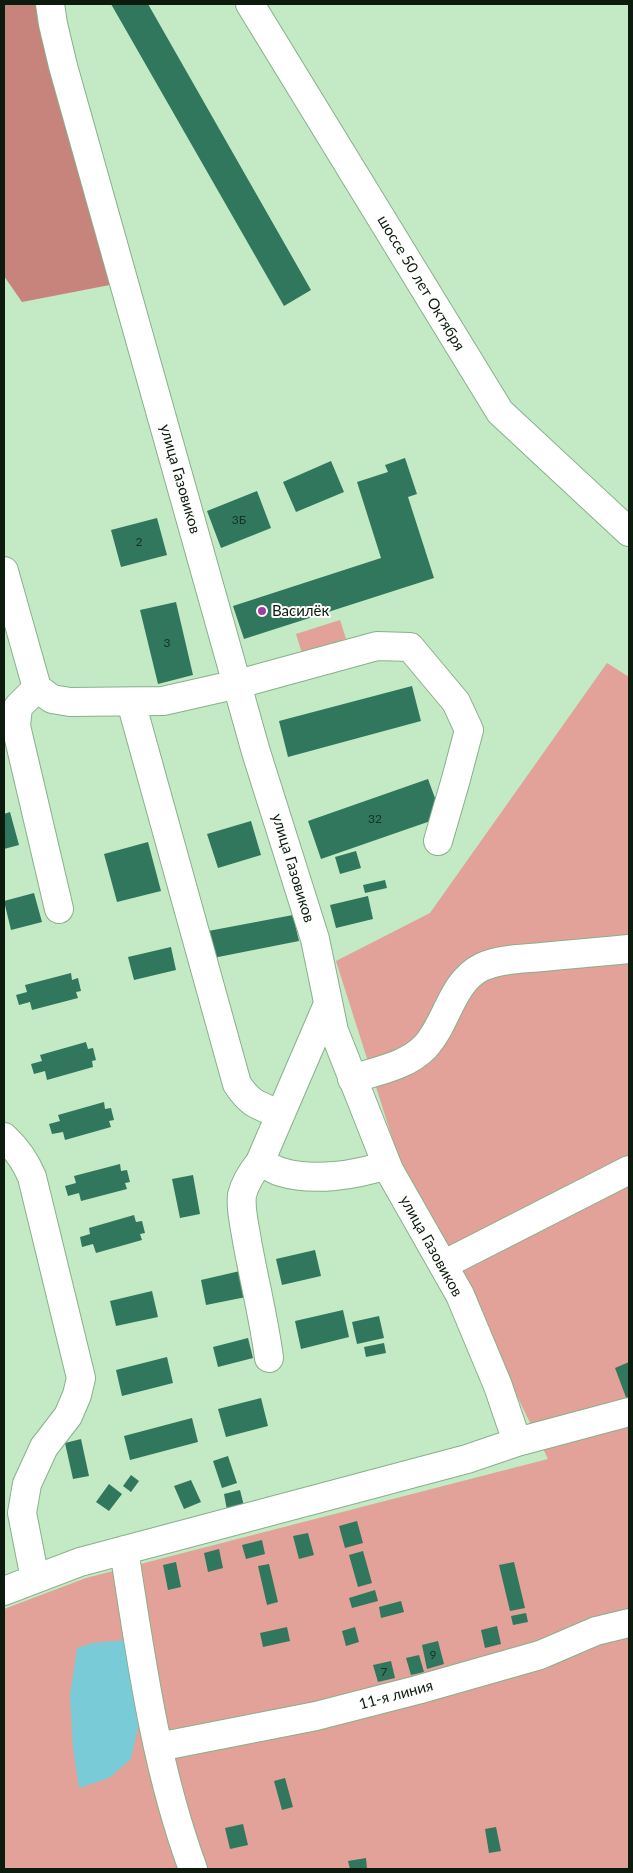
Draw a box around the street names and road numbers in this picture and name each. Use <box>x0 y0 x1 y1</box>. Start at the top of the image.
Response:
street label: шоссе 50 лет Октября <box>373 212 469 354</box>
street label: улица Газовиков <box>156 422 204 536</box>
street label: улица Газовиков <box>268 811 318 925</box>
street label: улица Газовиков <box>396 1192 466 1300</box>
street label: 11-я линия <box>357 1676 435 1714</box>

